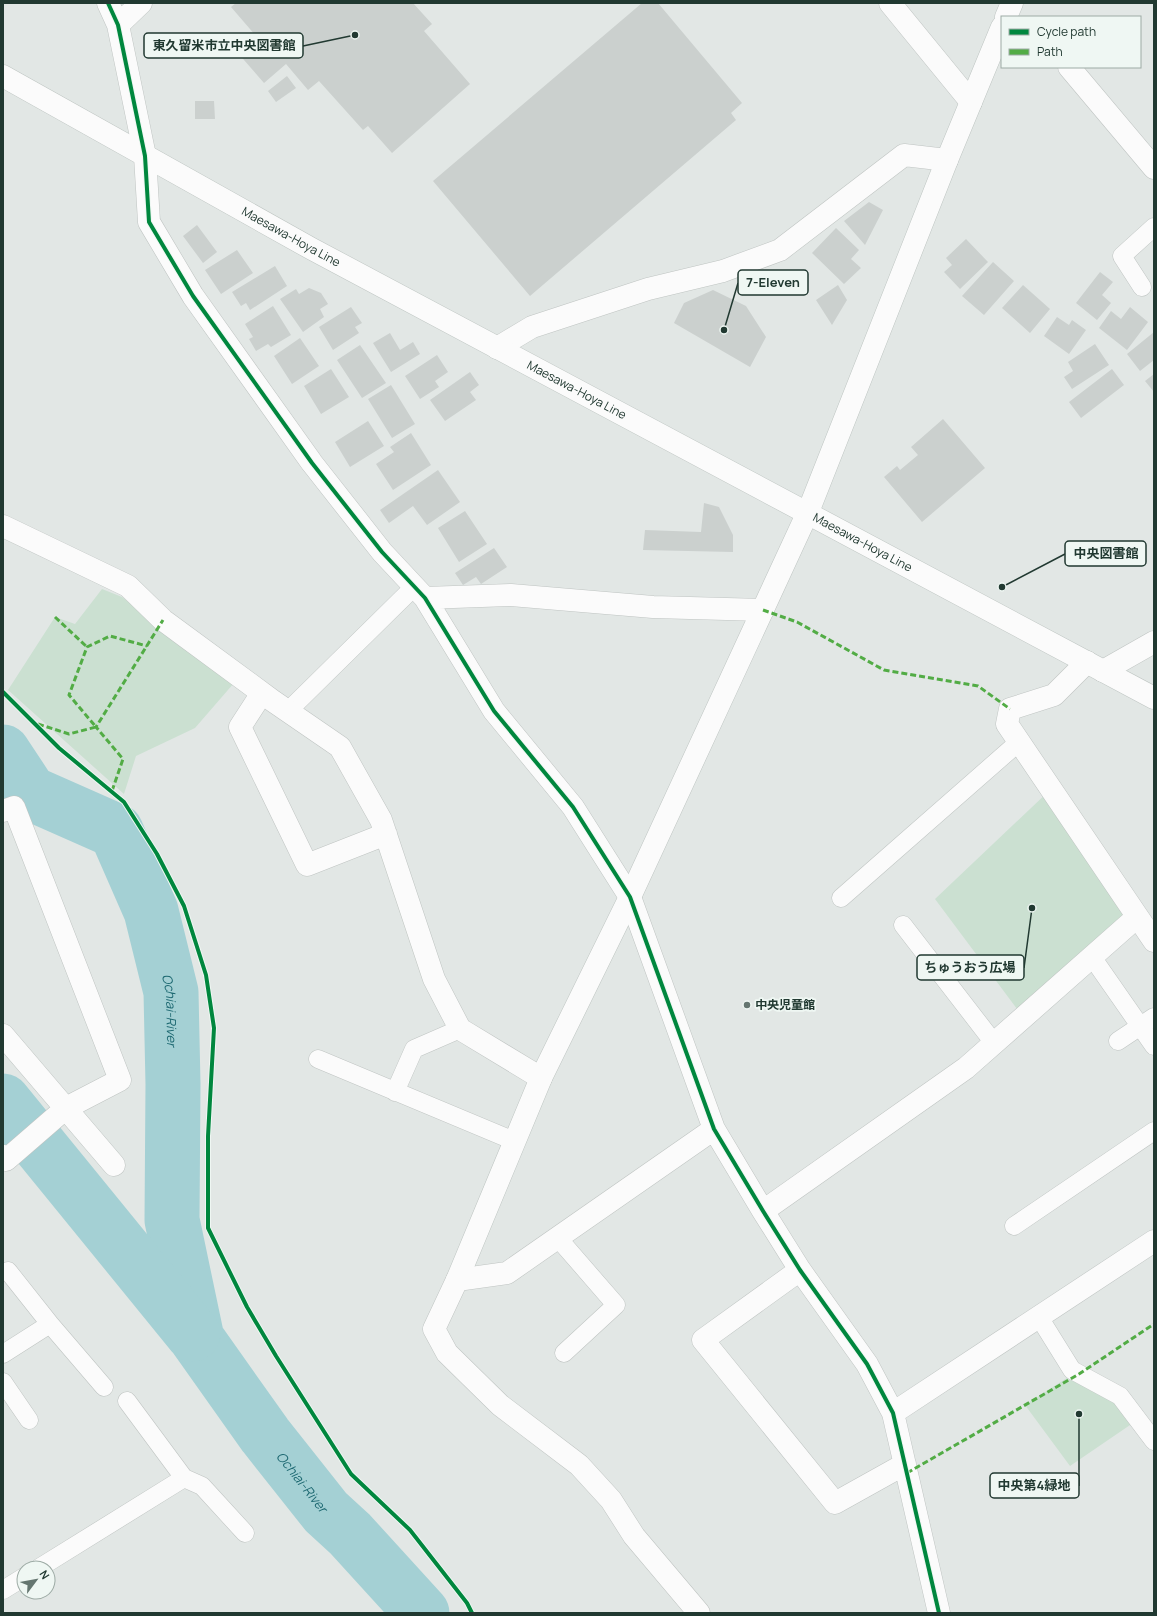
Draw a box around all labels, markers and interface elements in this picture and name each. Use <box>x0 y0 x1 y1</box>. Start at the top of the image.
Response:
legend <box>1001 16 1141 68</box>
text: Cycle path <box>1037 23 1096 40</box>
callout: 東久留米市立中央図書館 <box>144 33 303 58</box>
text: 東久留米市立中央図書館 <box>152 36 296 54</box>
text: Path <box>1037 43 1063 60</box>
street label: Maesawa-Hoya Line <box>239 202 344 271</box>
callout: 7-Eleven <box>738 270 808 295</box>
text: 7-Eleven <box>746 273 800 291</box>
street label: Maesawa-Hoya Line <box>524 356 630 423</box>
street label: Maesawa-Hoya Line <box>810 509 915 576</box>
callout: 中央図書館 <box>1065 541 1146 566</box>
text: 中央図書館 <box>1073 544 1139 562</box>
callout: ちゅうおう広場 <box>917 955 1024 980</box>
text: ちゅうおう広場 <box>924 958 1016 976</box>
water label: Ochiai-River <box>158 972 181 1049</box>
place label: 中央児童館 <box>755 996 815 1013</box>
marker: 中央児童館 <box>742 1000 752 1010</box>
water label: Ochiai-River <box>272 1448 333 1518</box>
callout: 中央第4緑地 <box>990 1473 1079 1498</box>
text: 中央第4緑地 <box>998 1476 1070 1494</box>
north arrow <box>16 1560 56 1600</box>
text: N <box>36 1567 53 1582</box>

